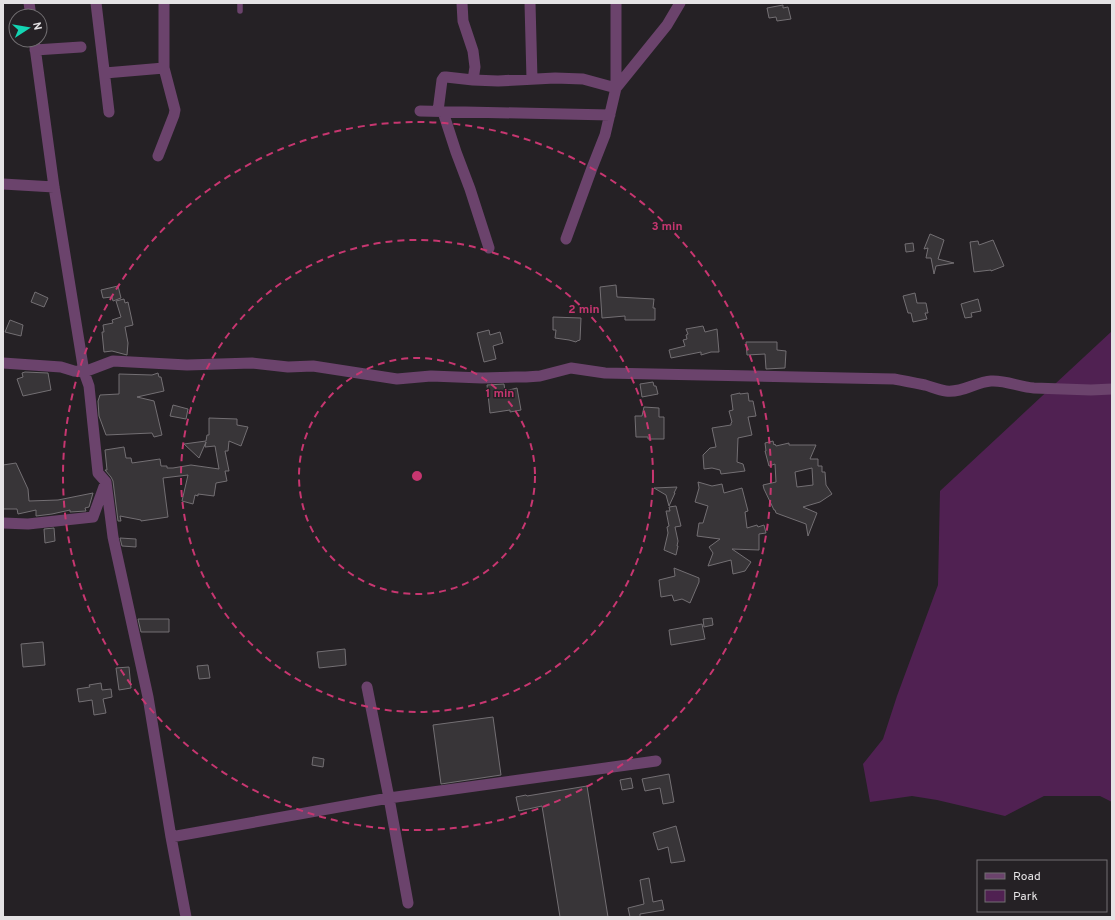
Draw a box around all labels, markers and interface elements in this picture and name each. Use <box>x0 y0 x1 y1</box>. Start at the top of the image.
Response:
north arrow <box>8 8 48 48</box>
text: N <box>29 21 44 31</box>
text: 3 min <box>651 219 683 235</box>
text: 2 min <box>568 302 600 318</box>
text: 1 min <box>486 386 514 402</box>
centre of rings <box>410 469 424 483</box>
legend <box>977 860 1107 912</box>
text: Road <box>1013 869 1041 885</box>
text: Park <box>1013 889 1038 905</box>

